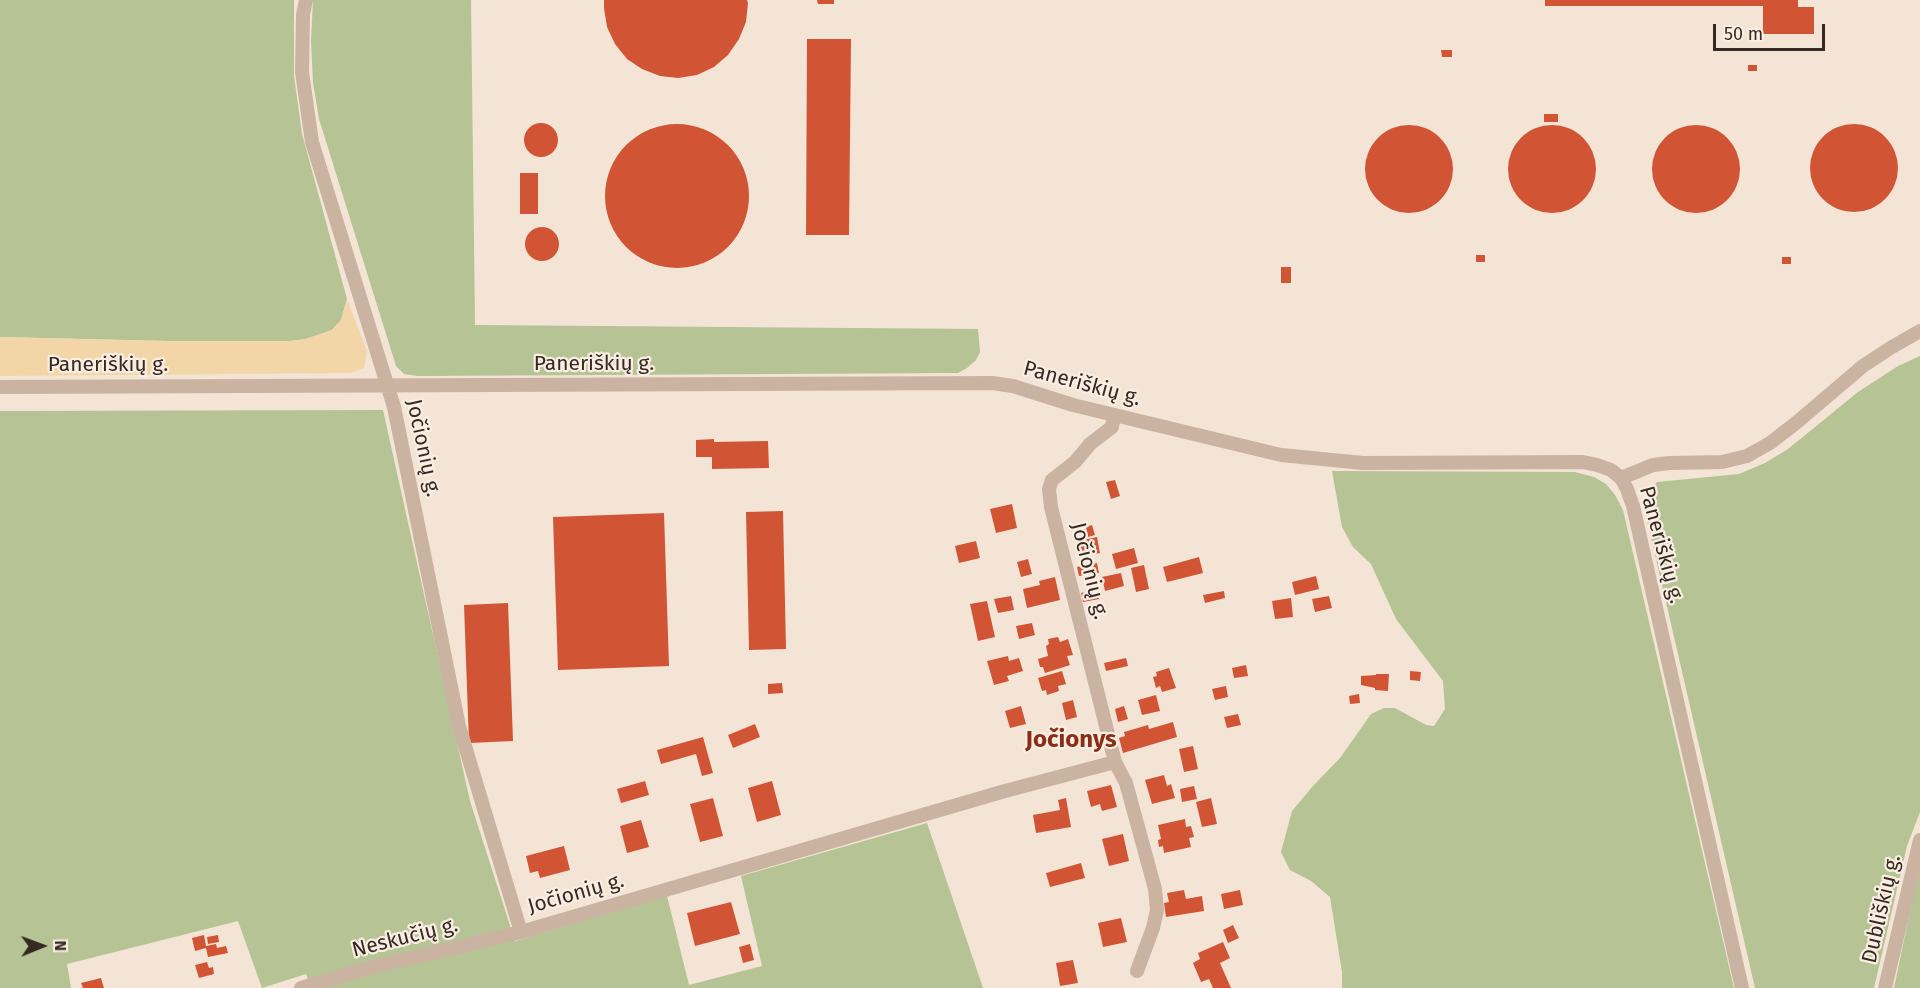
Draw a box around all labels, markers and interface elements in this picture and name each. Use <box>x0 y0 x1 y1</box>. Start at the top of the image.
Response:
scale bar <box>1716 12 1828 50</box>
text: 50 m <box>1724 23 1763 45</box>
street label: Paneriškių g. <box>534 351 654 377</box>
street label: Paneriškių g. <box>48 352 168 378</box>
street label: Paneriškių g. <box>1021 356 1143 412</box>
street label: Jočionių g. <box>400 397 446 499</box>
street label: Paneriškių g. <box>1633 484 1689 606</box>
street label: Jočionių g. <box>1065 520 1113 622</box>
district label: Jočionys <box>1025 726 1117 754</box>
street label: Dubliškių g. <box>1857 852 1907 966</box>
street label: Jočionių g. <box>525 868 627 920</box>
street label: Neskučių g. <box>349 913 461 963</box>
north arrow <box>12 916 72 976</box>
text: N <box>51 940 70 951</box>

